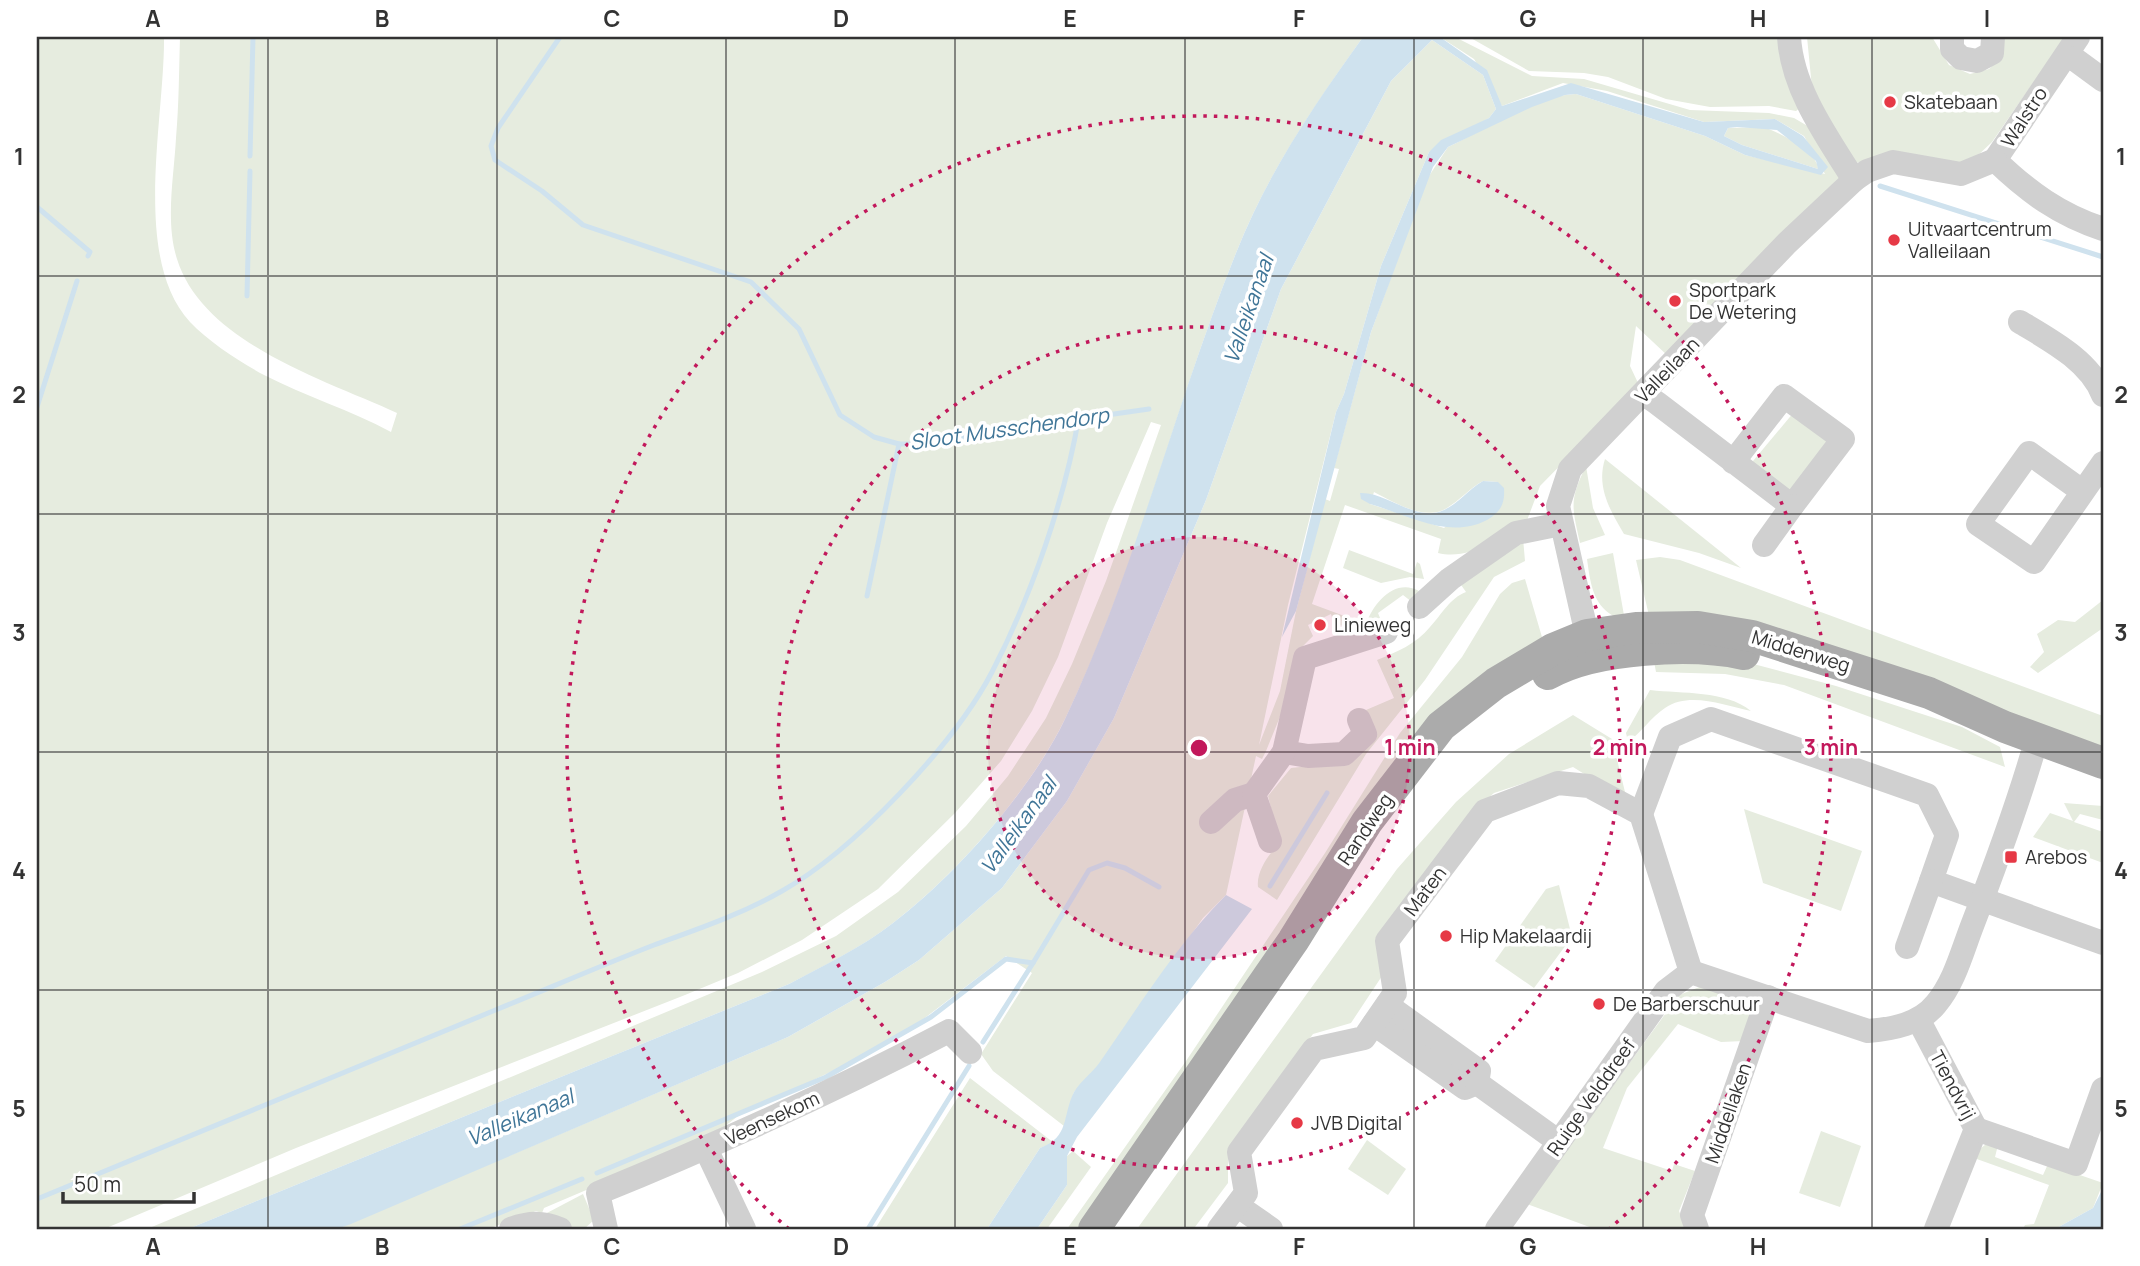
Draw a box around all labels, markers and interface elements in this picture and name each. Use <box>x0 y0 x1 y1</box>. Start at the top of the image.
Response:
text: A <box>145 2 161 34</box>
text: B <box>375 2 389 34</box>
text: C <box>604 2 621 34</box>
text: D <box>833 2 849 34</box>
text: E <box>1063 2 1077 34</box>
text: F <box>1293 2 1305 34</box>
text: G <box>1520 2 1537 34</box>
text: H <box>1750 2 1766 34</box>
text: I <box>1984 2 1990 34</box>
street label: Walstro <box>1995 82 2053 152</box>
place label: Skatebaan <box>1904 89 1998 115</box>
marker: Skatebaan <box>1882 94 1898 110</box>
text: 1 <box>14 140 24 172</box>
text: 1 <box>2116 140 2126 172</box>
place label: Uitvaartcentrum Valleilaan <box>1908 216 2052 264</box>
marker: Uitvaartcentrum Valleilaan <box>1886 232 1902 248</box>
water label: Valleikanaal <box>1216 248 1281 367</box>
place label: Sportpark De Wetering <box>1689 277 1797 325</box>
marker: Sportpark De Wetering <box>1667 293 1683 309</box>
street label: Valleilaan <box>1629 331 1705 409</box>
text: 2 <box>12 378 26 410</box>
text: 2 <box>2114 378 2128 410</box>
water label: Sloot Musschendorp <box>908 400 1112 456</box>
place label: Linieweg <box>1334 612 1411 638</box>
text: 3 <box>12 616 26 648</box>
text: 3 <box>2114 616 2128 648</box>
marker: Linieweg <box>1312 617 1328 633</box>
street label: Middenweg <box>1749 624 1853 678</box>
text: 1 min <box>1384 733 1436 761</box>
text: 2 min <box>1593 733 1647 761</box>
text: 3 min <box>1804 733 1858 761</box>
centre of rings <box>1187 736 1211 760</box>
water label: Valleikanaal <box>973 768 1064 879</box>
street label: Randweg <box>1331 788 1399 870</box>
place label: Arebos <box>2025 844 2087 870</box>
marker: Arebos <box>2003 849 2019 865</box>
text: 4 <box>12 854 26 886</box>
text: 4 <box>2114 854 2128 886</box>
street label: Maten <box>1398 861 1452 921</box>
place label: Hip Makelaardij <box>1460 923 1592 949</box>
marker: Hip Makelaardij <box>1438 928 1454 944</box>
place label: De Barberschuur <box>1613 991 1760 1017</box>
marker: De Barberschuur <box>1591 996 1607 1012</box>
street label: Ruige Velddreef <box>1541 1033 1641 1161</box>
street label: Tiendvrij <box>1924 1046 1982 1124</box>
street label: Middellaken <box>1699 1059 1757 1167</box>
water label: Valleikanaal <box>462 1081 580 1152</box>
street label: Veensekom <box>721 1085 823 1151</box>
text: 5 <box>12 1092 26 1124</box>
text: 5 <box>2114 1092 2128 1124</box>
place label: JVB Digital <box>1311 1110 1402 1136</box>
marker: JVB Digital <box>1289 1115 1305 1131</box>
scale bar <box>63 1161 194 1205</box>
text: 50 m <box>74 1170 121 1198</box>
text: A <box>145 1230 161 1262</box>
text: B <box>375 1230 389 1262</box>
text: C <box>604 1230 621 1262</box>
text: D <box>833 1230 849 1262</box>
text: E <box>1063 1230 1077 1262</box>
text: F <box>1293 1230 1305 1262</box>
text: G <box>1520 1230 1537 1262</box>
text: H <box>1750 1230 1766 1262</box>
text: I <box>1984 1230 1990 1262</box>

